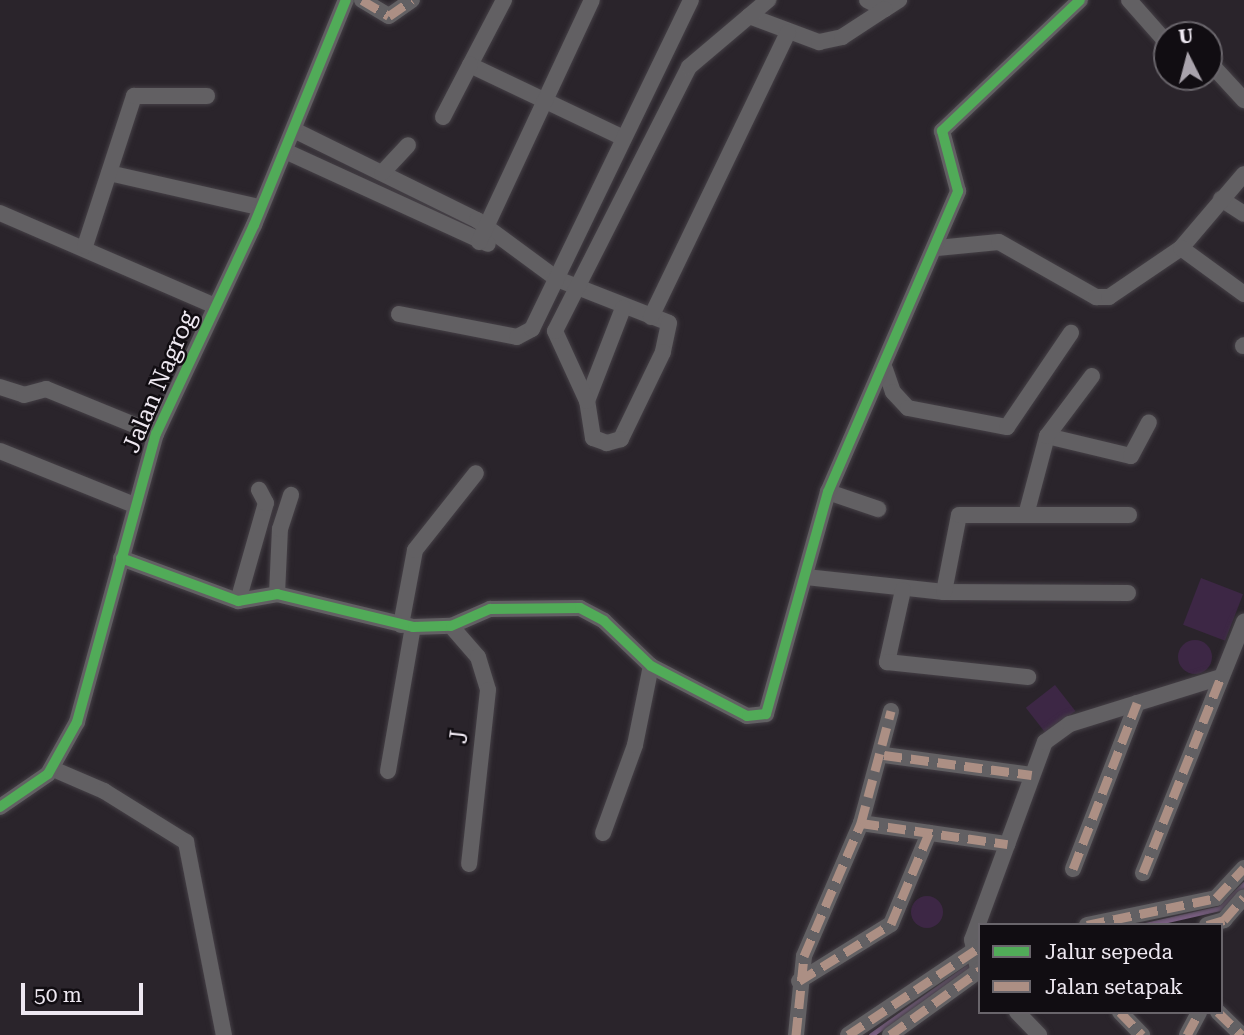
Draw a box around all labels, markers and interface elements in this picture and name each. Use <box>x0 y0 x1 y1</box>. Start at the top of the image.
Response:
north arrow <box>1153 21 1223 91</box>
text: U <box>1177 24 1194 49</box>
street label: Jalan Nagrog <box>117 307 203 457</box>
street label: J <box>445 729 475 745</box>
legend <box>978 923 1223 1014</box>
text: Jalur sepeda <box>1045 940 1173 964</box>
scale bar <box>24 968 147 1012</box>
text: Jalan setapak <box>1045 975 1183 999</box>
text: 50 m <box>34 983 82 1007</box>

